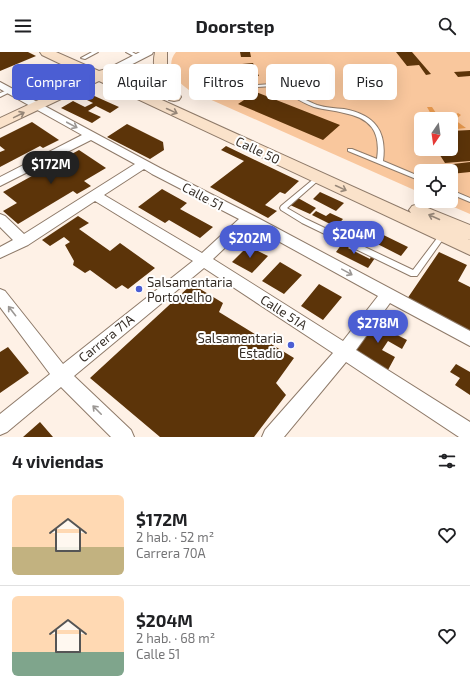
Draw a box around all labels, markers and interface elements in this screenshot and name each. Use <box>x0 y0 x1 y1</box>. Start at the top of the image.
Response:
icon: menu <box>12 15 34 37</box>
text: Doorstep <box>195 15 275 37</box>
icon: search <box>436 15 458 37</box>
chip: Comprar <box>12 64 95 100</box>
chip: Alquilar <box>103 64 181 100</box>
chip: Filtros <box>189 64 258 100</box>
chip: Nuevo <box>266 64 335 100</box>
chip: Piso <box>343 64 397 100</box>
one-way arrow <box>166 108 178 115</box>
one-way arrow <box>12 111 24 118</box>
north arrow <box>414 112 458 156</box>
map controls <box>414 112 458 208</box>
one-way arrow <box>65 121 77 129</box>
street label: Calle 50 <box>233 133 283 167</box>
pin: $172M <box>23 151 79 185</box>
text: $172M <box>31 156 71 172</box>
button: locate <box>414 164 458 208</box>
street label: Calle 51 <box>180 179 226 213</box>
one-way arrow <box>335 185 347 193</box>
one-way arrow <box>429 213 441 220</box>
pin: $204M <box>326 221 382 255</box>
pin: $202M <box>222 225 278 259</box>
text: $204M <box>332 226 376 242</box>
text: $202M <box>229 230 271 246</box>
one-way arrow <box>340 268 352 276</box>
place label: Salsamentaria Portovelho <box>147 274 233 305</box>
marker: Salsamentaria Portovelho <box>134 284 144 294</box>
street label: Calle 51A <box>258 291 310 333</box>
one-way arrow <box>8 305 17 316</box>
pin: $278M <box>350 310 406 344</box>
street label: Carrera 71A <box>75 311 137 365</box>
text: $278M <box>357 315 399 331</box>
place label: Salsamentaria Estadio <box>197 330 283 361</box>
marker: Salsamentaria Estadio <box>286 340 296 350</box>
one-way arrow <box>92 405 102 414</box>
icon: filters <box>436 450 458 472</box>
text: 4 viviendas <box>12 451 103 471</box>
text: $172M <box>136 509 188 529</box>
icon: home <box>44 511 92 559</box>
icon: heart <box>436 524 458 546</box>
text: 2 hab. · 52 m² <box>136 529 214 545</box>
text: Carrera 70A <box>136 545 206 561</box>
text: $204M <box>136 610 193 630</box>
icon: home <box>44 612 92 660</box>
icon: heart <box>436 625 458 647</box>
text: 2 hab. · 68 m² <box>136 630 215 646</box>
text: Calle 51 <box>136 646 180 662</box>

